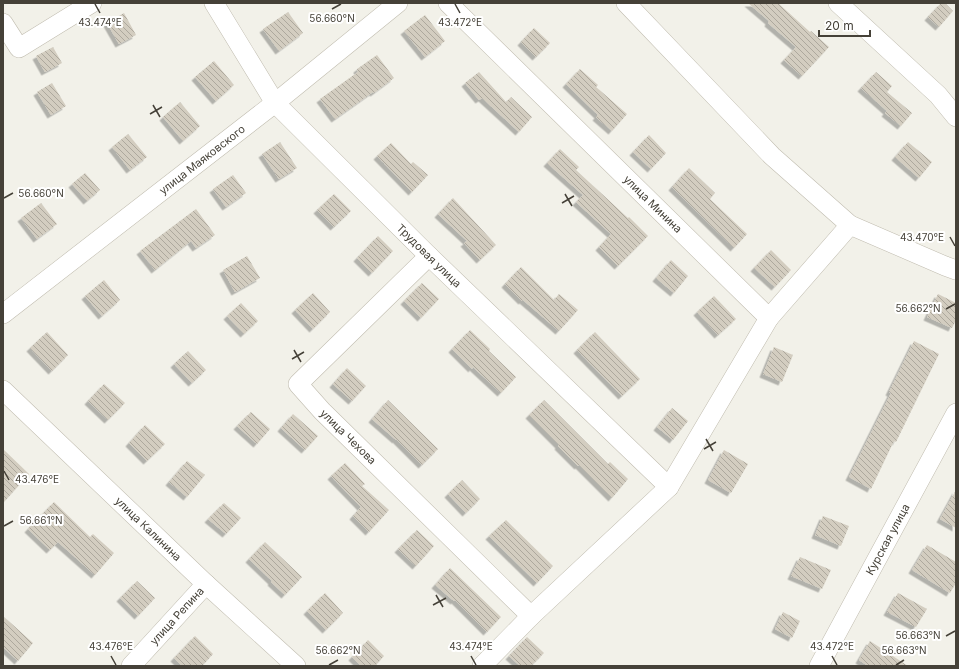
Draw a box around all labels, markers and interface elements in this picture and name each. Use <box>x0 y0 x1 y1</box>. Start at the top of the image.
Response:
text: 56.660°N <box>309 12 355 24</box>
scale bar <box>819 12 870 38</box>
text: 43.474°E <box>78 16 122 28</box>
text: 43.472°E <box>438 16 482 28</box>
text: 20 m <box>825 18 854 33</box>
street label: улица Маяковского <box>156 122 248 197</box>
street label: улица Минина <box>621 172 685 236</box>
text: 56.660°N <box>18 187 64 199</box>
street label: Трудовая улица <box>394 221 464 290</box>
text: 43.470°E <box>900 231 944 243</box>
text: 56.662°N <box>895 302 941 314</box>
street label: улица Чехова <box>317 406 379 467</box>
text: 43.476°E <box>15 473 59 485</box>
street label: улица Калинина <box>112 494 184 564</box>
street label: Курская улица <box>863 501 912 577</box>
text: 56.661°N <box>19 514 63 526</box>
street label: улица Репина <box>147 584 207 648</box>
text: 56.663°N <box>895 629 941 641</box>
text: 43.476°E <box>89 640 133 652</box>
text: 43.474°E <box>449 640 493 652</box>
text: 43.472°E <box>810 640 854 652</box>
text: 56.662°N <box>315 644 361 656</box>
text: 56.663°N <box>881 644 927 656</box>

